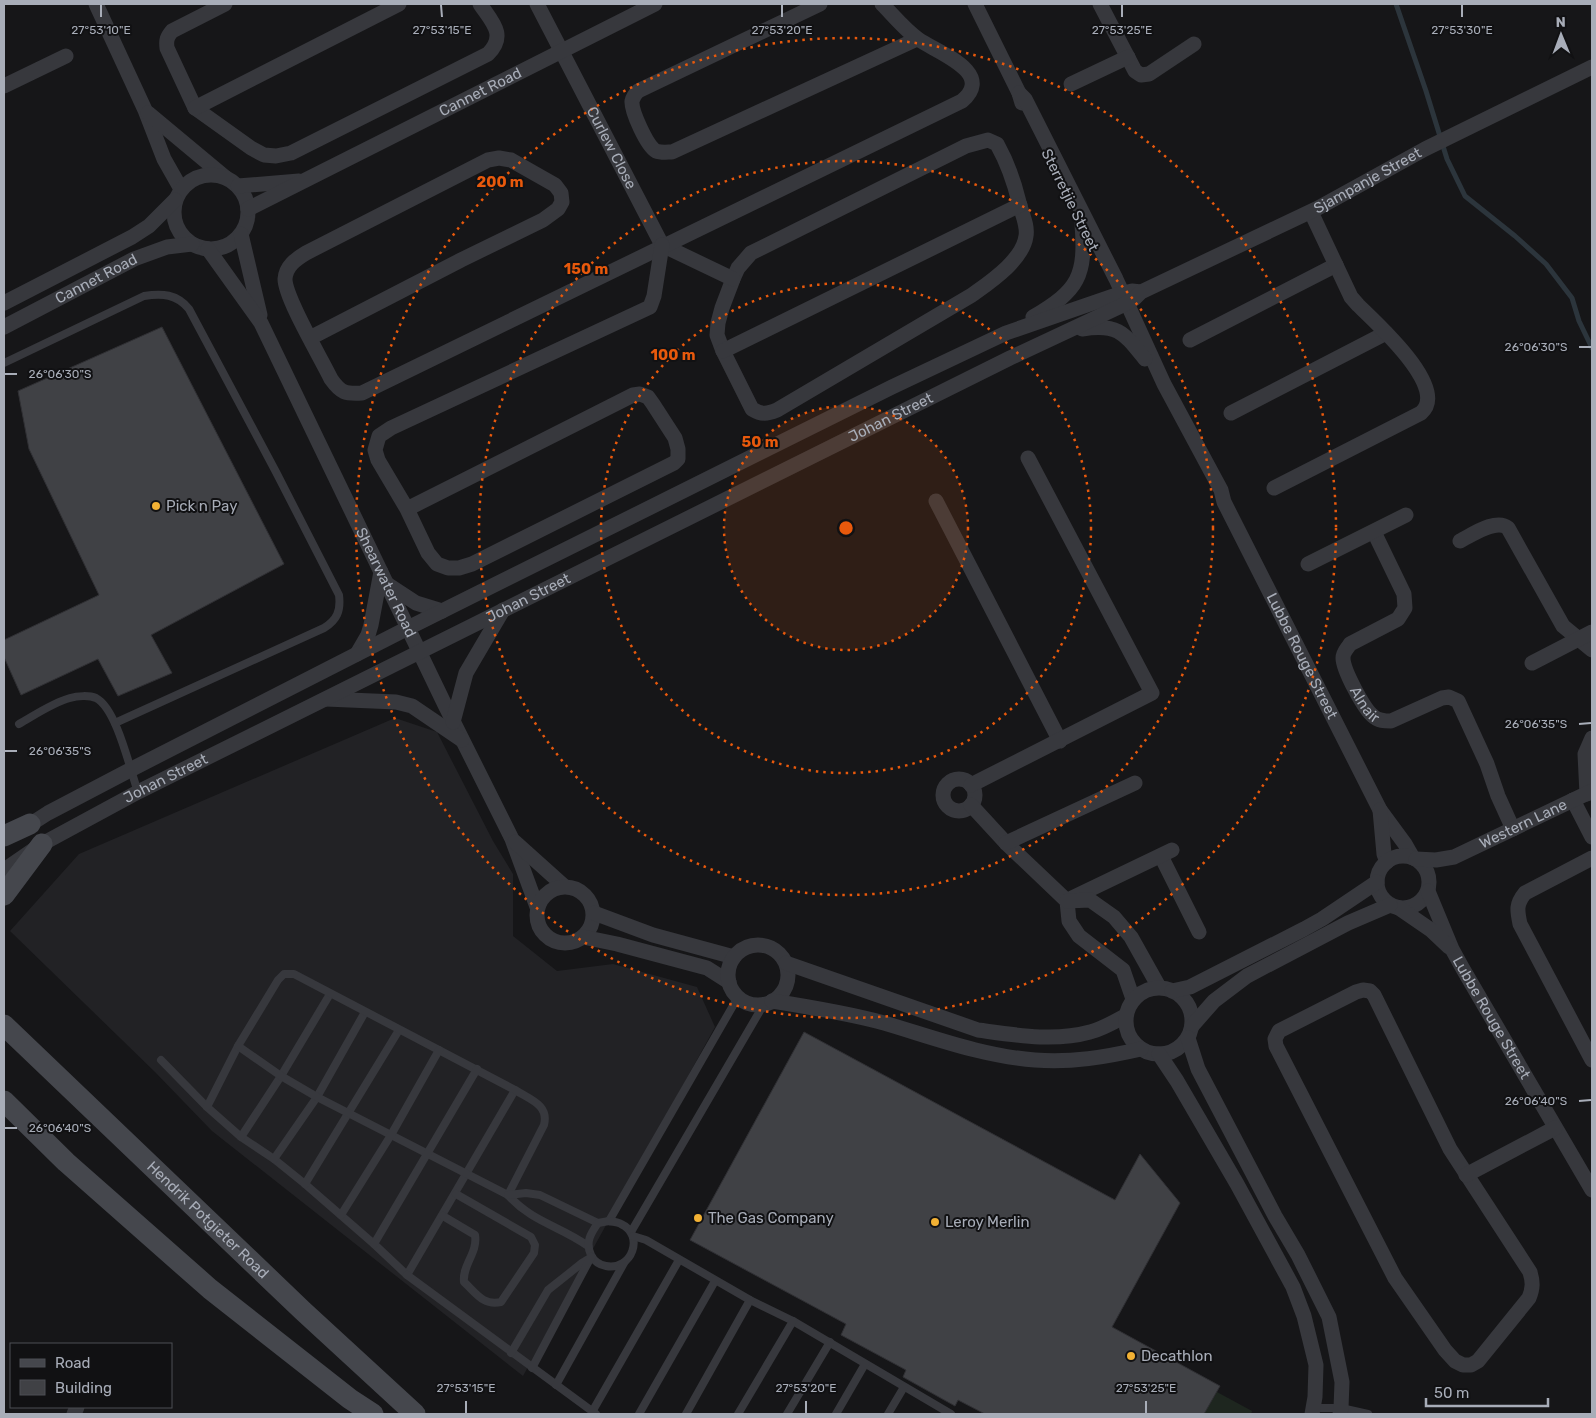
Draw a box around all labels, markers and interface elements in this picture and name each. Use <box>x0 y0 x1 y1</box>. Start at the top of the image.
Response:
north arrow <box>1536 10 1586 60</box>
text: N <box>1556 14 1566 31</box>
text: 27°53'10"E <box>71 23 131 37</box>
text: 27°53'15"E <box>413 23 471 37</box>
text: 27°53'20"E <box>751 23 813 37</box>
text: 27°53'25"E <box>1092 23 1152 37</box>
text: 27°53'30"E <box>1431 23 1493 37</box>
street label: Cannet Road <box>436 64 524 120</box>
street label: Curlew Close <box>583 104 640 192</box>
street label: Sjampanje Street <box>1310 144 1425 218</box>
street label: Sterretjie Street <box>1037 146 1103 254</box>
text: 200 m <box>476 173 524 191</box>
street label: Cannet Road <box>52 250 140 308</box>
text: 150 m <box>564 260 608 278</box>
text: 26°06'30"S <box>1505 340 1567 354</box>
text: 100 m <box>651 346 695 364</box>
text: 26°06'30"S <box>29 367 91 381</box>
street label: Johan Street <box>846 389 936 446</box>
text: 50 m <box>742 433 778 451</box>
place label: Pick n Pay <box>166 497 237 515</box>
marker: Pick n Pay <box>150 500 162 512</box>
centre of rings <box>837 519 855 537</box>
street label: Shearwater Road <box>352 525 420 640</box>
street label: Johan Street <box>483 569 573 626</box>
street label: Lubbe Rouge Street <box>1263 590 1342 722</box>
street label: Alnair <box>1346 683 1383 727</box>
text: 26°06'35"S <box>1505 717 1567 731</box>
text: 26°06'35"S <box>29 744 91 758</box>
street label: Johan Street <box>120 750 211 807</box>
street label: Western Lane <box>1477 795 1570 852</box>
street label: Lubbe Rouge Street <box>1449 953 1534 1082</box>
text: 26°06'40"S <box>1505 1094 1567 1108</box>
text: 26°06'40"S <box>29 1121 91 1135</box>
street label: Hendrik Potgieter Road <box>143 1158 272 1282</box>
place label: The Gas Company <box>708 1209 834 1227</box>
marker: The Gas Company <box>692 1212 704 1224</box>
place label: Leroy Merlin <box>945 1213 1029 1231</box>
marker: Leroy Merlin <box>929 1216 941 1228</box>
legend <box>10 1343 172 1408</box>
place label: Decathlon <box>1141 1347 1213 1365</box>
marker: Decathlon <box>1125 1350 1137 1362</box>
text: Road <box>55 1354 91 1372</box>
scale bar <box>1426 1376 1548 1408</box>
text: Building <box>55 1379 112 1397</box>
text: 27°53'15"E <box>437 1381 495 1395</box>
text: 27°53'20"E <box>775 1381 837 1395</box>
text: 27°53'25"E <box>1116 1381 1176 1395</box>
text: 50 m <box>1434 1384 1469 1402</box>

